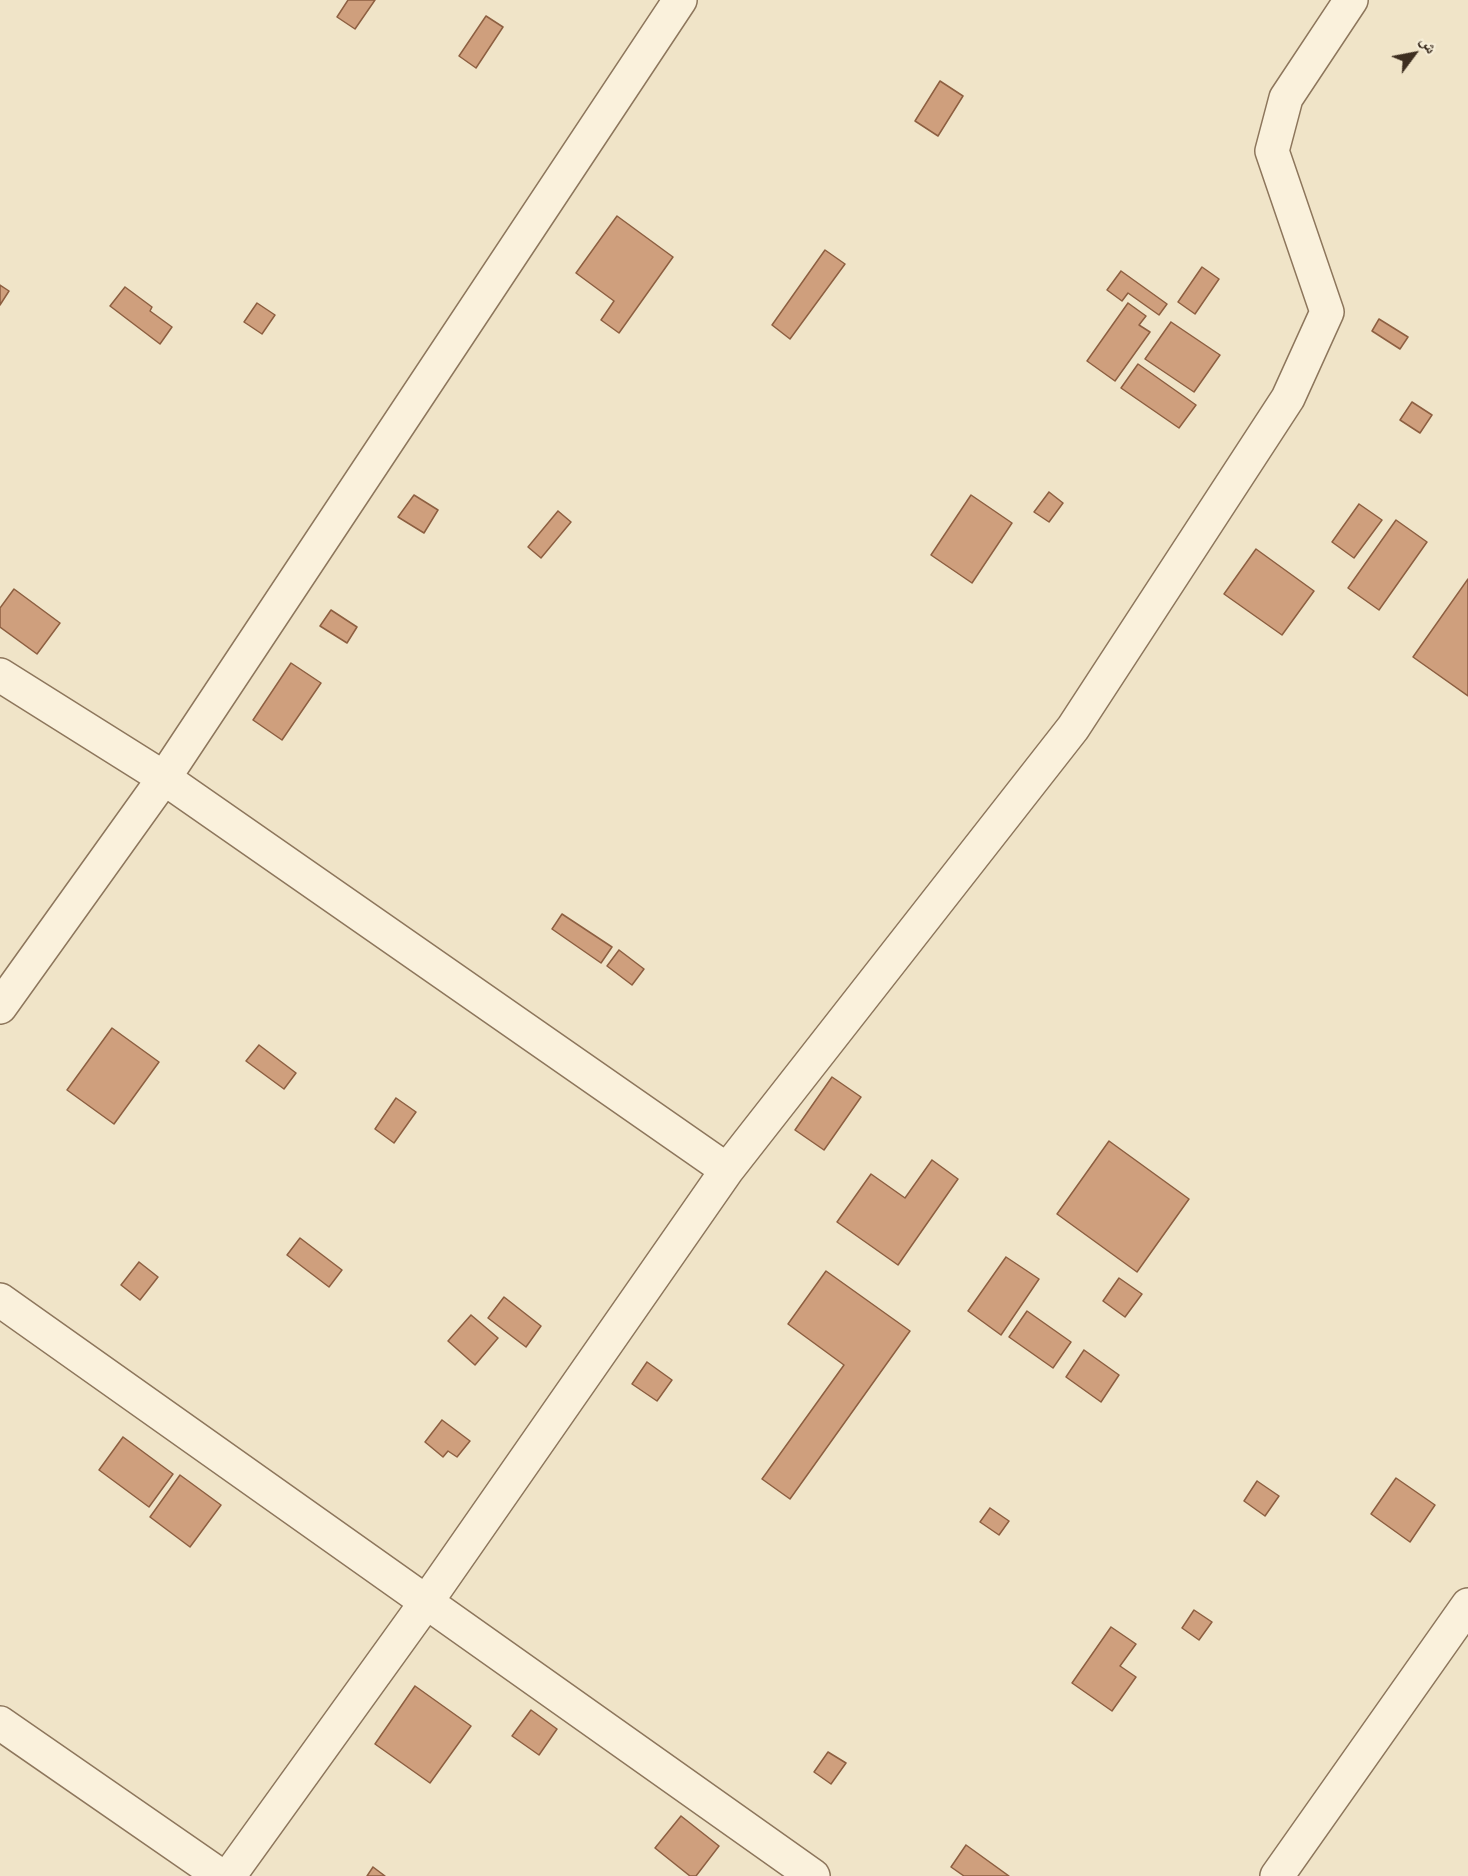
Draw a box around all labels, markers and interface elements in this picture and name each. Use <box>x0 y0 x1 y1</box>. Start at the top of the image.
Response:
north arrow <box>1384 24 1444 84</box>
text: ش <box>1415 31 1443 57</box>

